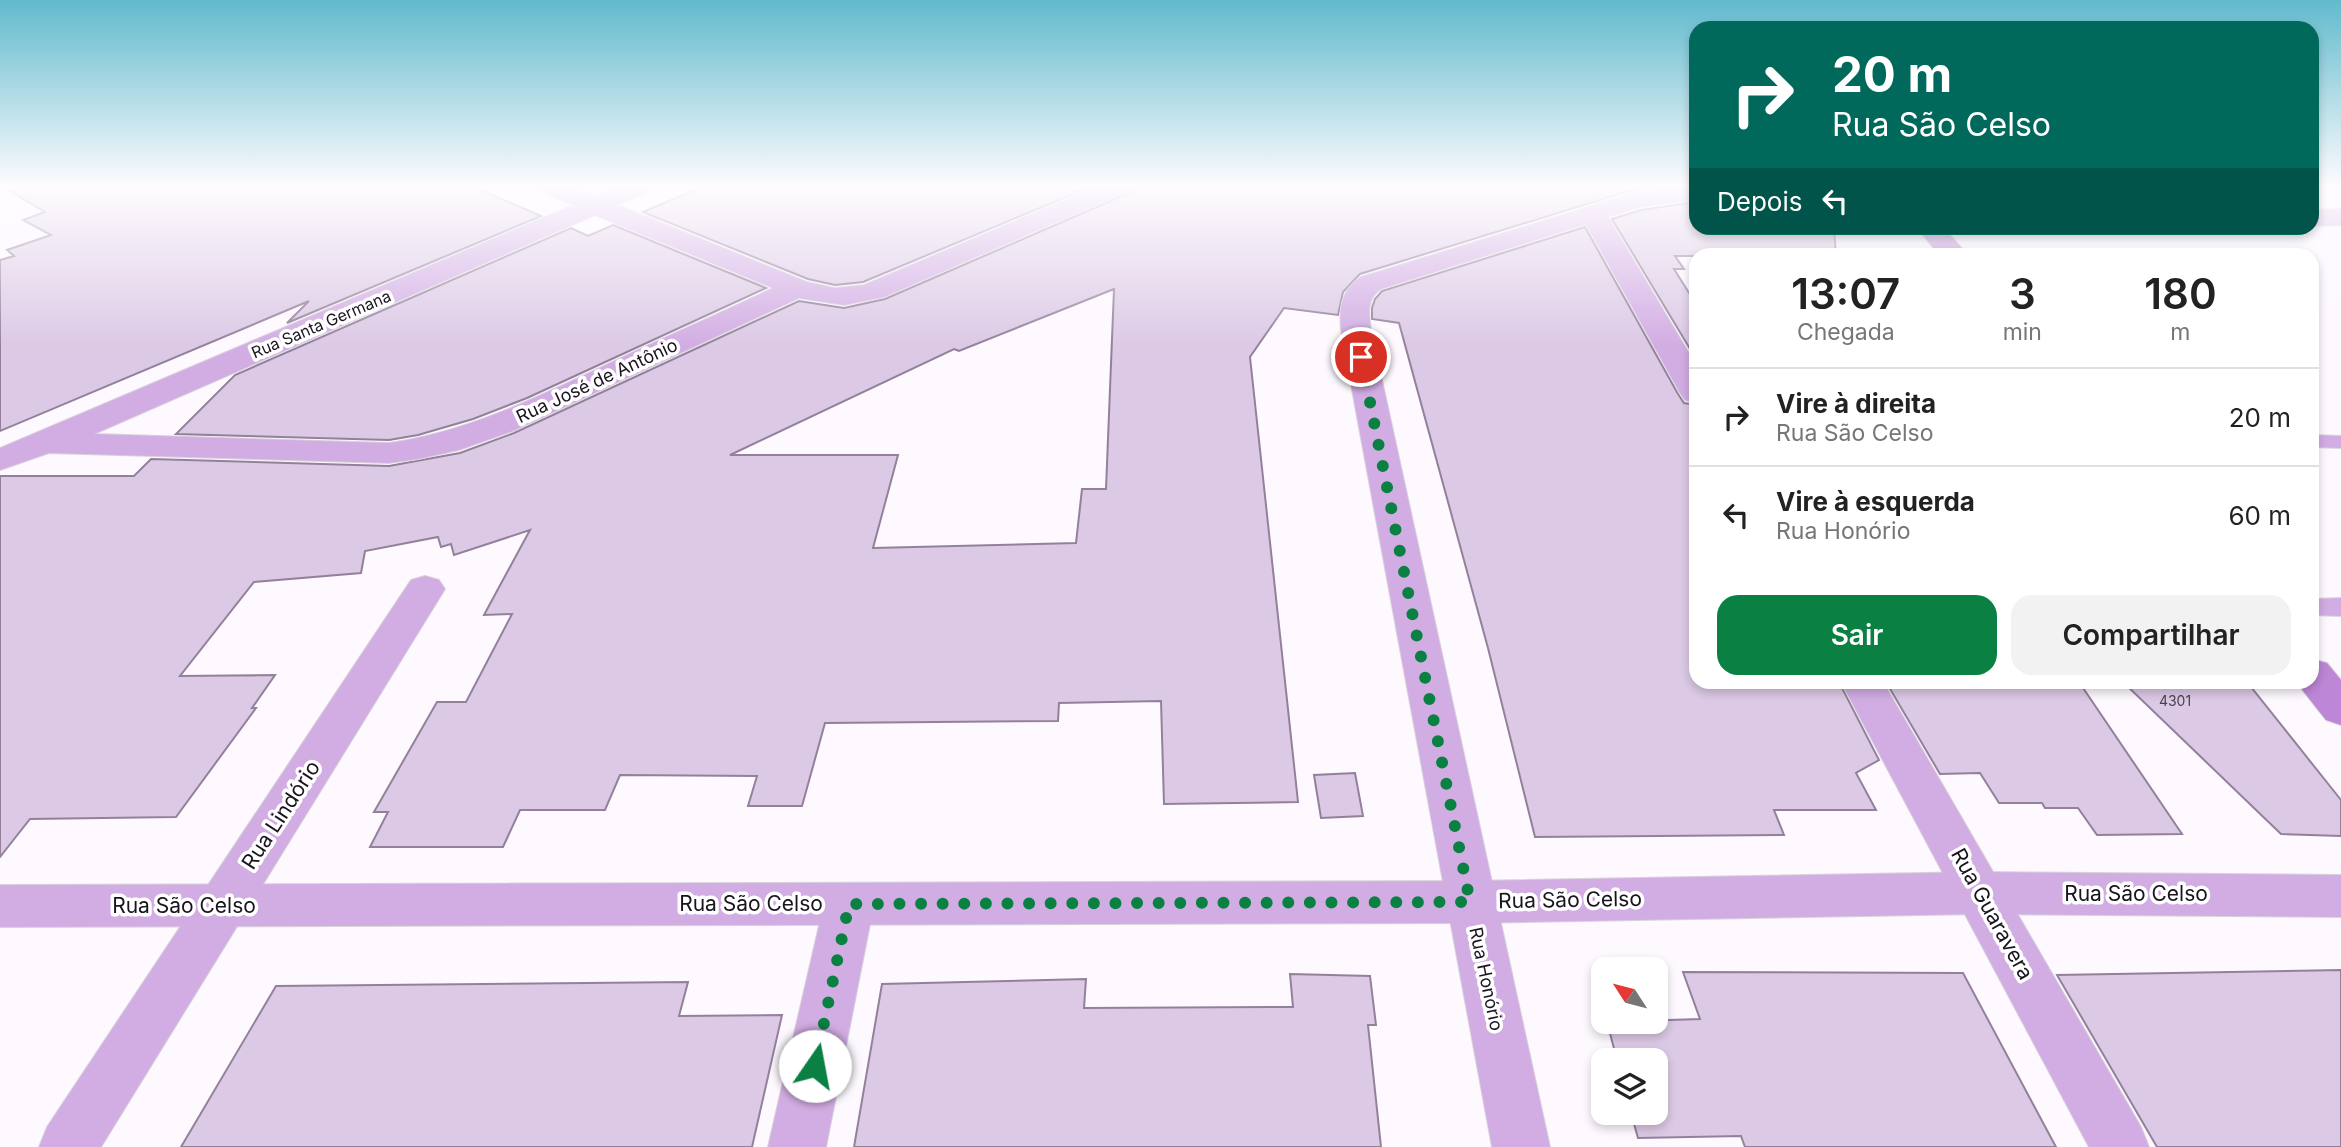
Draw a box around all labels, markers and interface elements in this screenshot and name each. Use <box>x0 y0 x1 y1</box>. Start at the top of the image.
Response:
text: 20 m <box>1832 45 1952 104</box>
icon: right <box>1717 49 1808 140</box>
text: Rua São Celso <box>1832 105 2051 144</box>
icon: left <box>1816 182 1854 220</box>
text: Depois <box>1717 186 1802 217</box>
text: 13:07 <box>1791 268 1900 319</box>
text: 3 <box>2009 268 2036 319</box>
text: 180 <box>2144 268 2217 319</box>
street label: Rua Santa Germana <box>248 286 394 362</box>
text: Chegada <box>1797 318 1895 346</box>
text: min <box>2003 318 2042 346</box>
text: m <box>2170 318 2191 346</box>
pin <box>1331 327 1391 387</box>
street label: Rua José de Antônio <box>513 334 681 427</box>
icon: arrive <box>1342 338 1380 376</box>
text: Vire à direita <box>1776 388 1936 419</box>
icon: right <box>1717 398 1755 436</box>
text: 20 m <box>2229 402 2291 433</box>
text: Rua São Celso <box>1776 419 1933 447</box>
text: Vire à esquerda <box>1776 486 1975 517</box>
icon: left <box>1717 496 1755 534</box>
text: 60 m <box>2228 500 2291 531</box>
text: Rua Honório <box>1776 517 1910 545</box>
button: Sair <box>1717 595 1997 675</box>
button: Compartilhar <box>2011 595 2291 675</box>
house number: 4301 <box>2159 692 2191 709</box>
street label: Rua Lindório <box>236 756 325 874</box>
street label: Rua Guaravera <box>1946 844 2039 984</box>
street label: Rua São Celso <box>2064 881 2208 906</box>
street label: Rua São Celso <box>1498 886 1642 913</box>
street label: Rua São Celso <box>679 891 823 916</box>
street label: Rua São Celso <box>112 893 256 918</box>
street label: Rua Honório <box>1465 925 1508 1033</box>
north arrow <box>1591 957 1668 1034</box>
map controls <box>1591 957 1668 1125</box>
position arrow <box>778 1029 852 1103</box>
button: layers <box>1591 1048 1668 1125</box>

